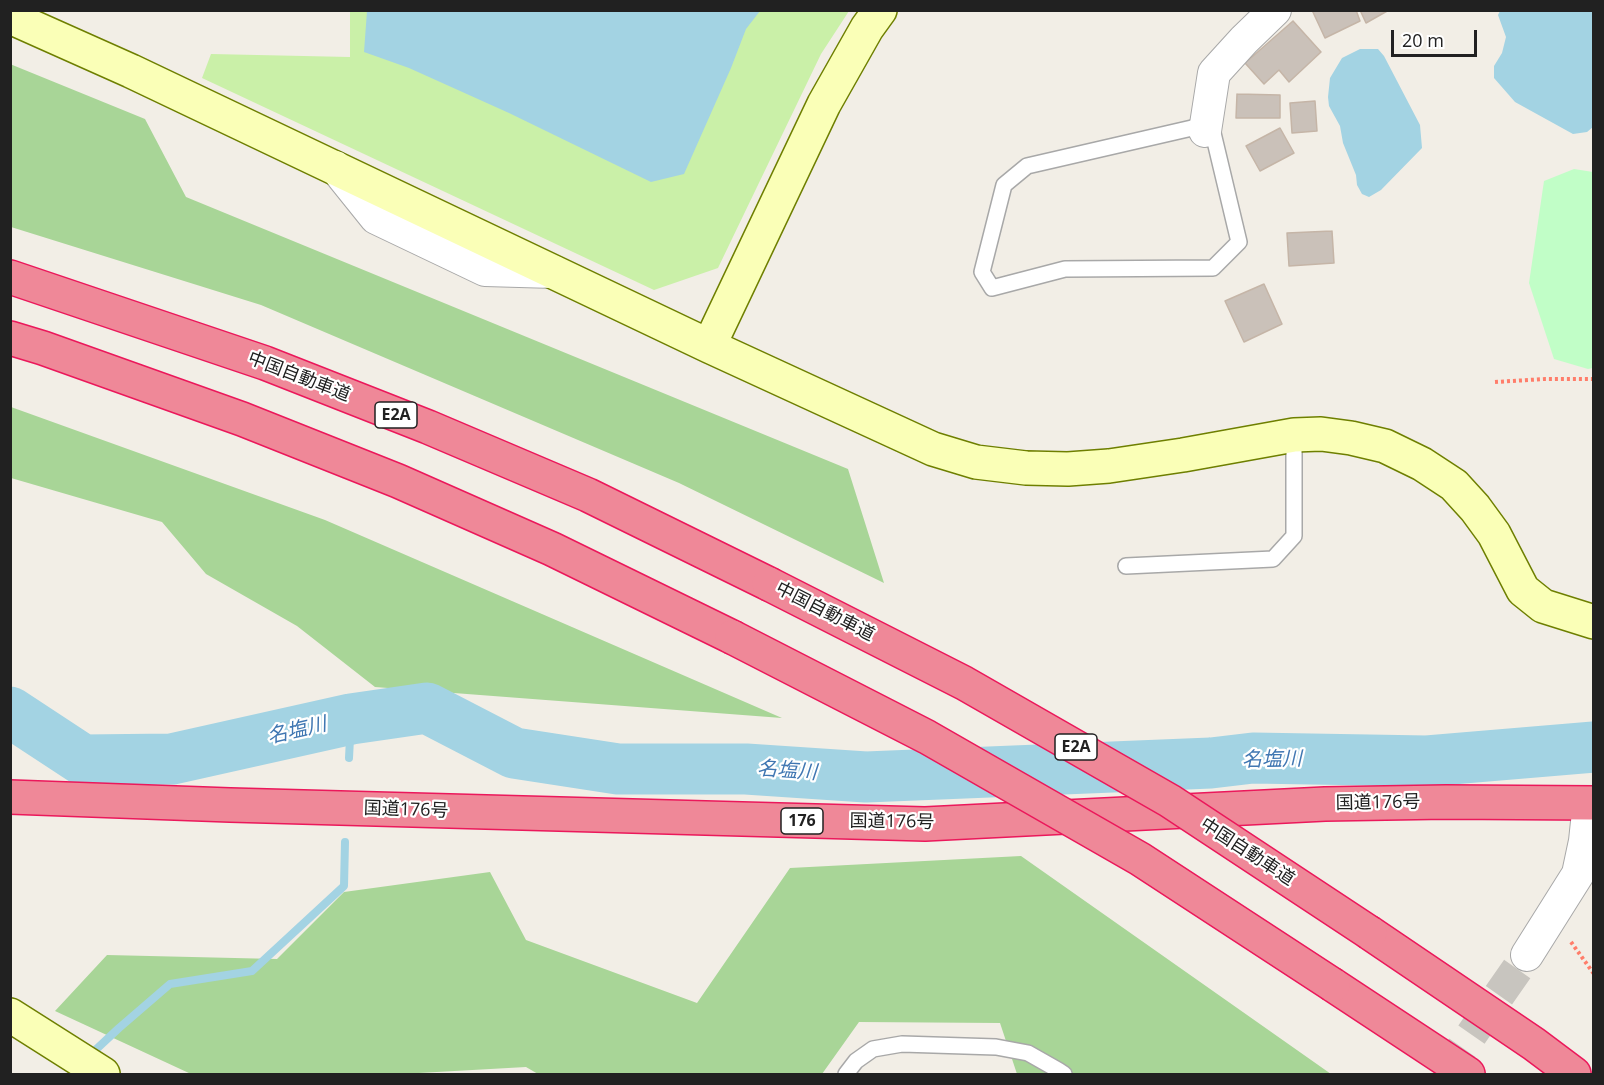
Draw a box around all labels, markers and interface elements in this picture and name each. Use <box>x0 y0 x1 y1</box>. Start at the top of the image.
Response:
scale bar <box>1394 18 1480 56</box>
text: 20 m <box>1402 28 1444 52</box>
street label: 中国自動車道 <box>245 348 353 406</box>
road number: E2A <box>375 402 417 428</box>
street label: 中国自動車道 <box>772 578 878 646</box>
water label: 名塩川 <box>265 713 329 749</box>
road number: E2A <box>1055 734 1097 760</box>
water label: 名塩川 <box>1242 747 1302 773</box>
water label: 名塩川 <box>756 757 818 785</box>
street label: 国道176号 <box>1335 791 1421 815</box>
street label: 国道176号 <box>363 798 449 822</box>
road number: 176 <box>781 808 823 834</box>
street label: 国道176号 <box>849 810 935 834</box>
street label: 中国自動車道 <box>1196 814 1298 890</box>

